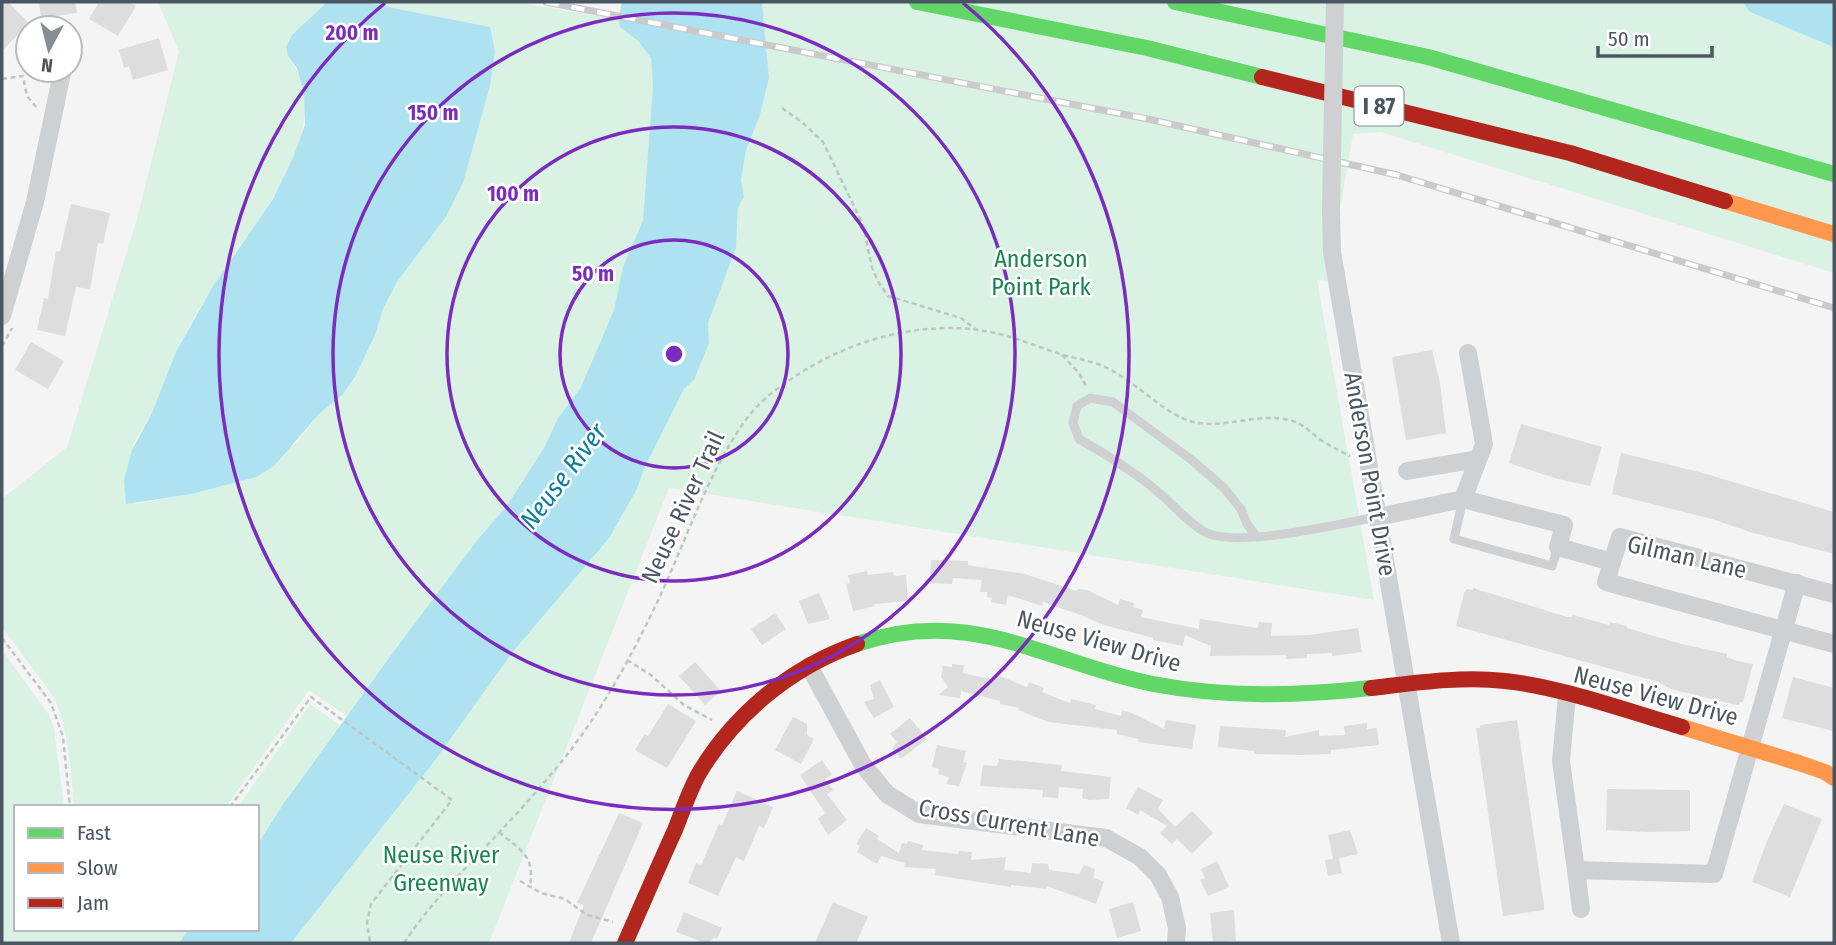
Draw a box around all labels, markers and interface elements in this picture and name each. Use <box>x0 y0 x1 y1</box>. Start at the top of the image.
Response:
north arrow <box>14 14 84 84</box>
scale bar <box>1598 14 1712 58</box>
text: 200 m <box>324 20 379 46</box>
text: 50 m <box>1608 26 1650 52</box>
text: N <box>40 53 54 77</box>
road number: I 87 <box>1354 86 1404 125</box>
text: 150 m <box>407 100 459 126</box>
text: 100 m <box>487 181 539 207</box>
park label: Anderson Point Park <box>991 245 1091 301</box>
text: 50 m <box>572 261 614 287</box>
centre of rings <box>662 342 686 366</box>
street label: Anderson Point Drive <box>1338 370 1402 578</box>
water label: Neuse River <box>514 417 614 535</box>
street label: Neuse River Trail <box>636 427 730 587</box>
street label: Gilman Lane <box>1625 530 1749 584</box>
street label: Neuse View Drive <box>1014 604 1184 678</box>
street label: Neuse View Drive <box>1571 661 1741 731</box>
street label: Cross Current Lane <box>916 793 1102 853</box>
legend <box>14 805 259 931</box>
text: Fast <box>77 820 111 846</box>
park label: Neuse River Greenway <box>383 841 500 897</box>
text: Slow <box>77 855 118 881</box>
text: Jam <box>77 890 109 916</box>

